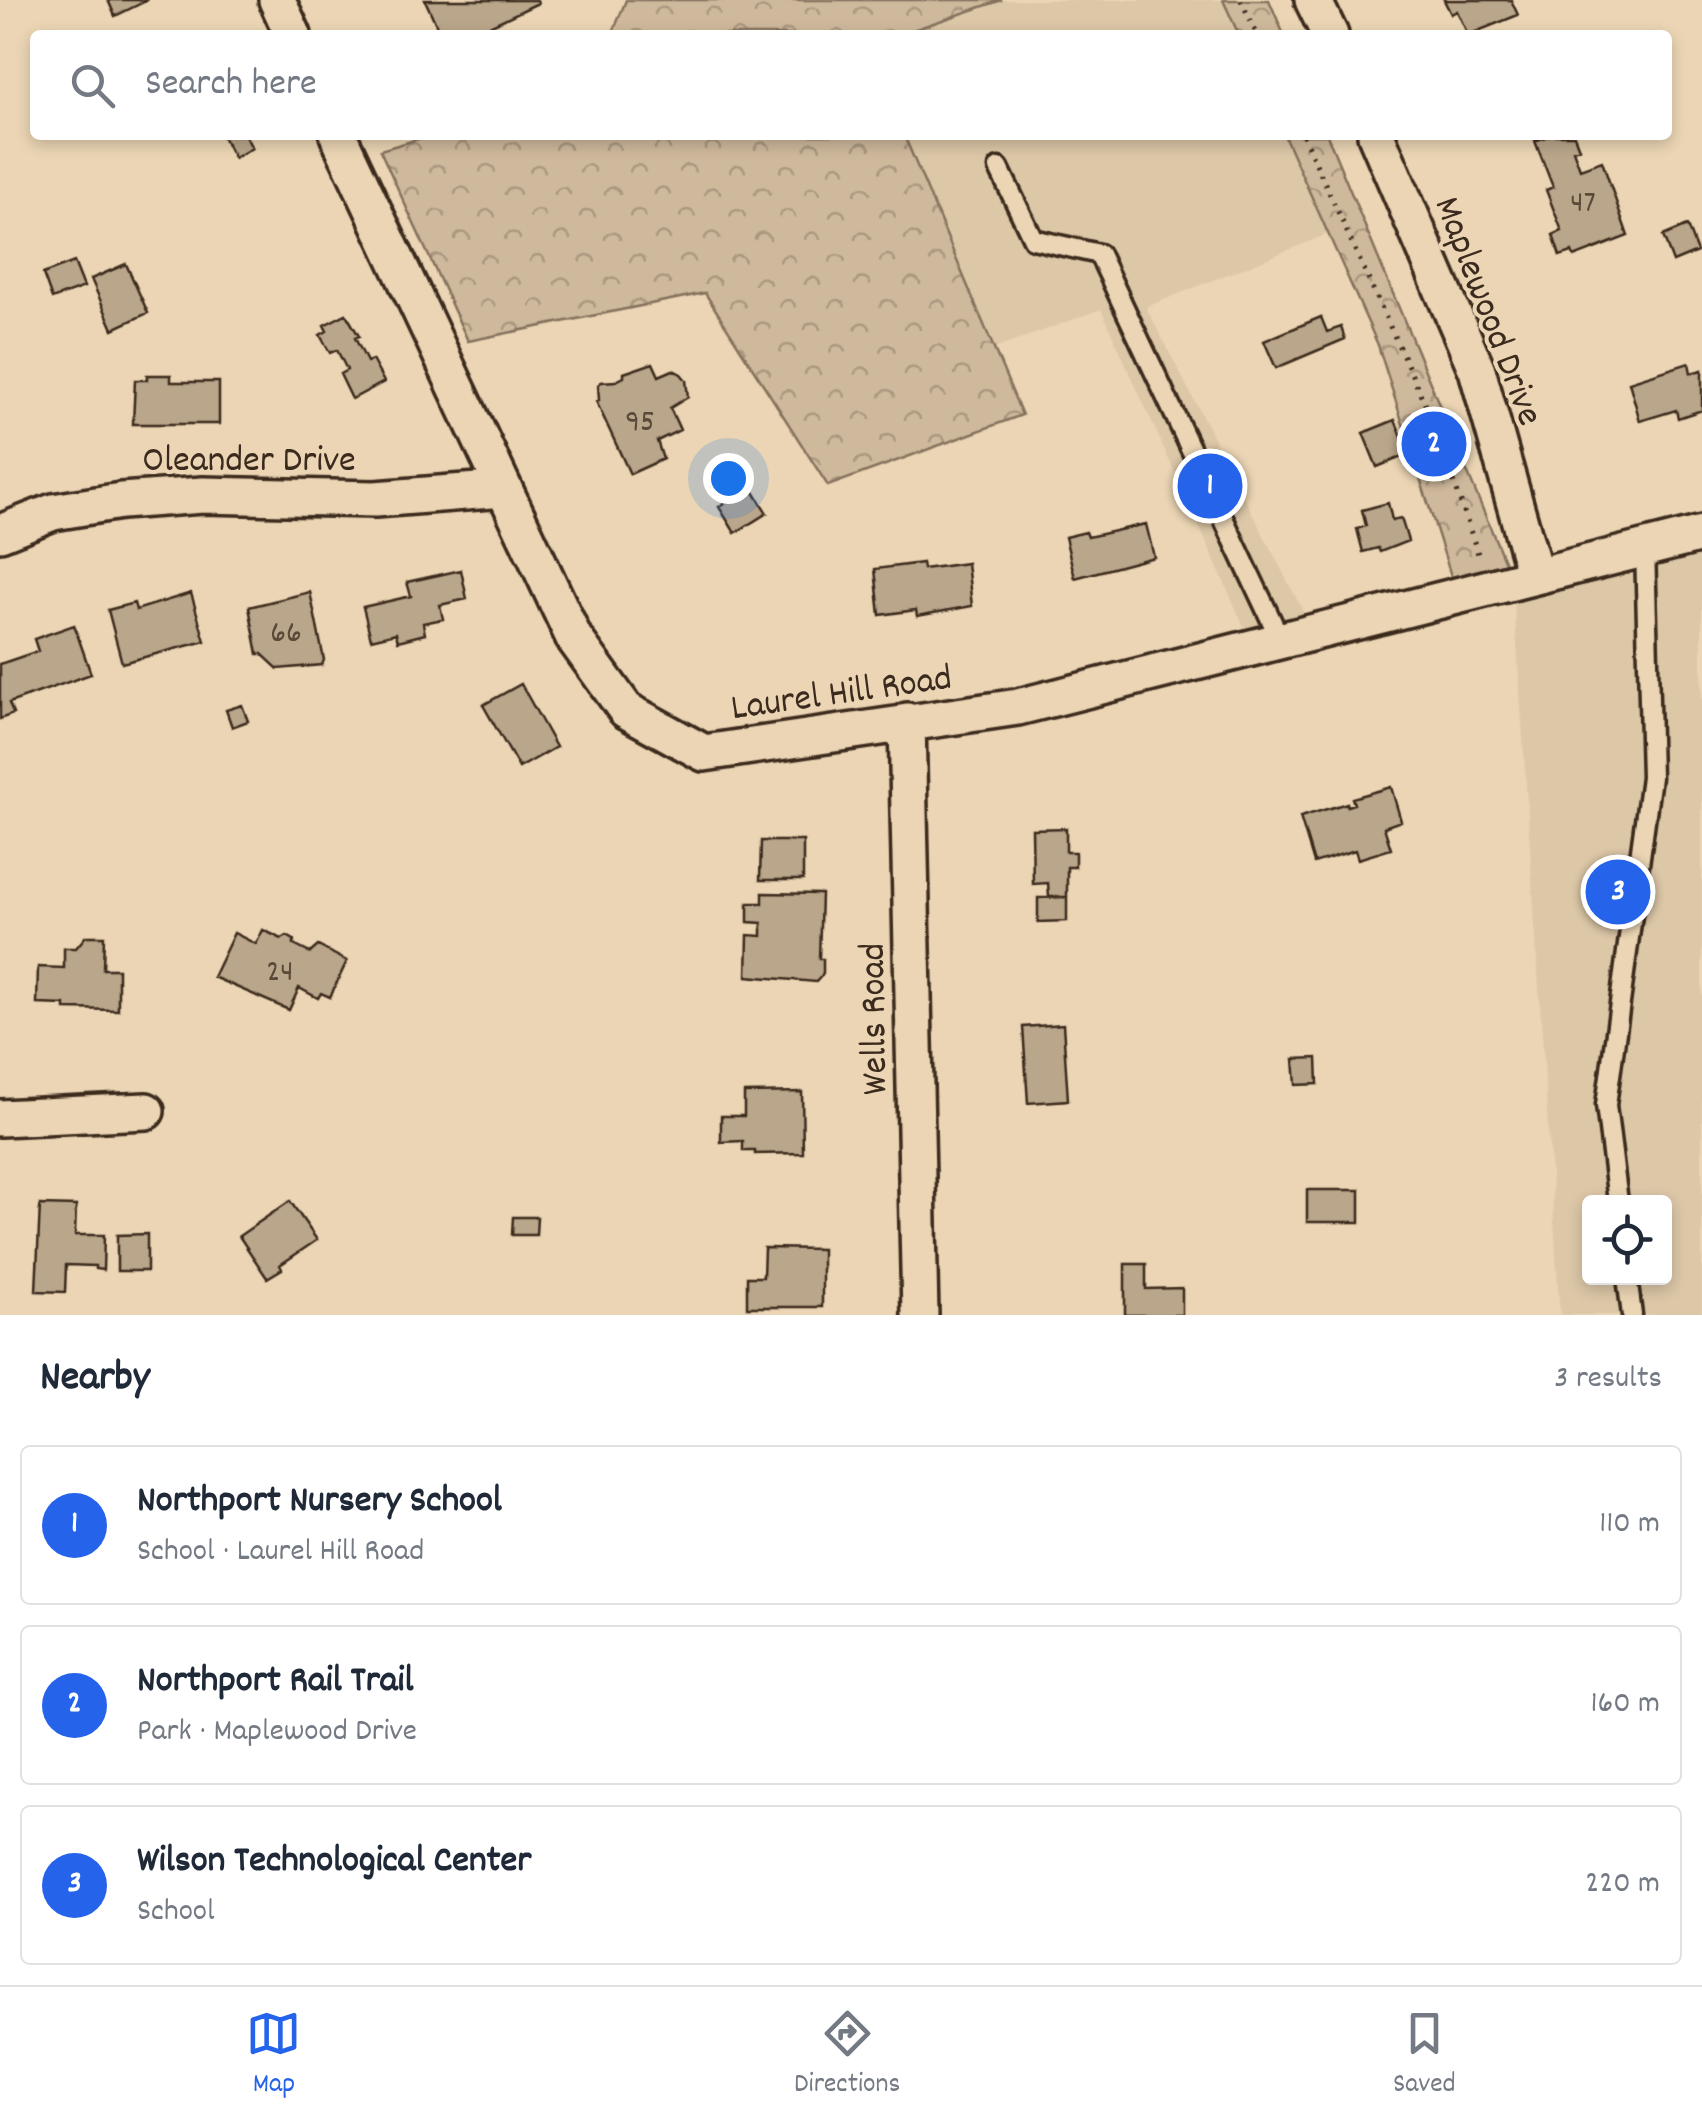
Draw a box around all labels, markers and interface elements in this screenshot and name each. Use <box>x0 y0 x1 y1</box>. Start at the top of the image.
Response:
search box <box>30 30 1672 140</box>
icon: search <box>65 58 120 113</box>
text: Search here <box>145 58 317 113</box>
house number: 47 <box>1570 182 1596 228</box>
street label: Maplewood Drive <box>1417 189 1555 435</box>
house number: 95 <box>625 401 655 447</box>
pin: 2 <box>1402 406 1466 482</box>
street label: Oleander Drive <box>142 435 356 490</box>
pin: 1 <box>1178 448 1242 524</box>
your location <box>703 453 754 504</box>
house number: 66 <box>270 612 302 658</box>
street label: Laurel Hill Road <box>728 653 956 738</box>
pin: 3 <box>1586 854 1650 930</box>
street label: Wells Road <box>848 942 905 1096</box>
house number: 24 <box>266 951 294 997</box>
map controls <box>1582 1195 1672 1285</box>
button: locate <box>1582 1195 1672 1285</box>
text: Nearby <box>40 1350 150 1410</box>
text: 3 results <box>1554 1357 1662 1403</box>
text: Northport Nursery School <box>137 1475 502 1530</box>
text: 1 <box>71 1502 78 1548</box>
text: 110 m <box>1599 1502 1660 1548</box>
text: School · Laurel Hill Road <box>137 1530 424 1576</box>
text: Northport Rail Trail <box>137 1655 414 1710</box>
text: 2 <box>68 1682 81 1728</box>
text: 160 m <box>1591 1682 1660 1728</box>
text: Park · Maplewood Drive <box>137 1710 417 1756</box>
text: Wilson Technological Center <box>137 1835 531 1890</box>
text: 3 <box>67 1862 82 1908</box>
text: 220 m <box>1585 1862 1660 1908</box>
text: School <box>137 1890 215 1936</box>
tab: Map <box>246 2006 301 2106</box>
tab: Directions <box>794 2006 900 2106</box>
tab: Saved <box>1393 2006 1456 2106</box>

